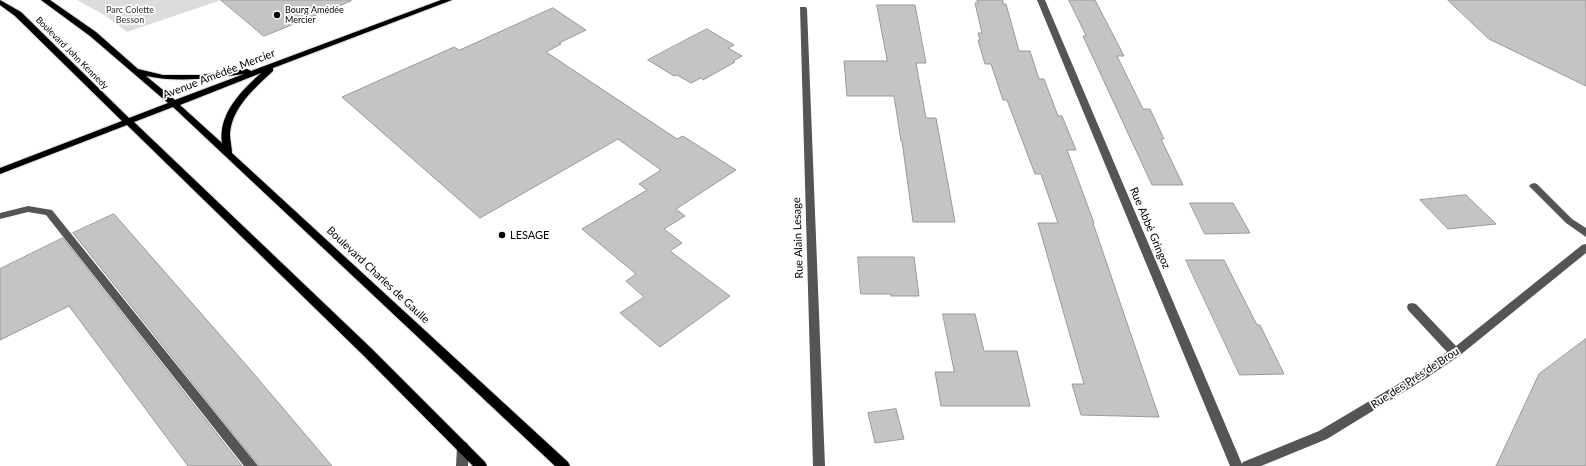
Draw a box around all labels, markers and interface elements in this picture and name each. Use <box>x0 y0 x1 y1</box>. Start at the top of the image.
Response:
park label: Parc Colette Besson <box>106 5 154 26</box>
place label: Bourg Amédée Mercier <box>285 5 344 26</box>
marker: Bourg Amédée Mercier <box>272 10 282 20</box>
street label: Boulevard John Kennedy <box>34 15 110 91</box>
street label: Avenue Amédée Mercier <box>161 46 277 102</box>
street label: Rue Abbé Gringoz <box>1127 185 1173 271</box>
street label: Rue Alain Lesage <box>790 197 806 279</box>
street label: Boulevard Charles de Gaulle <box>324 224 432 326</box>
place label: LESAGE <box>510 228 549 242</box>
marker: LESAGE <box>497 230 507 240</box>
street label: Rue des Prés de Brou <box>1368 345 1462 411</box>

